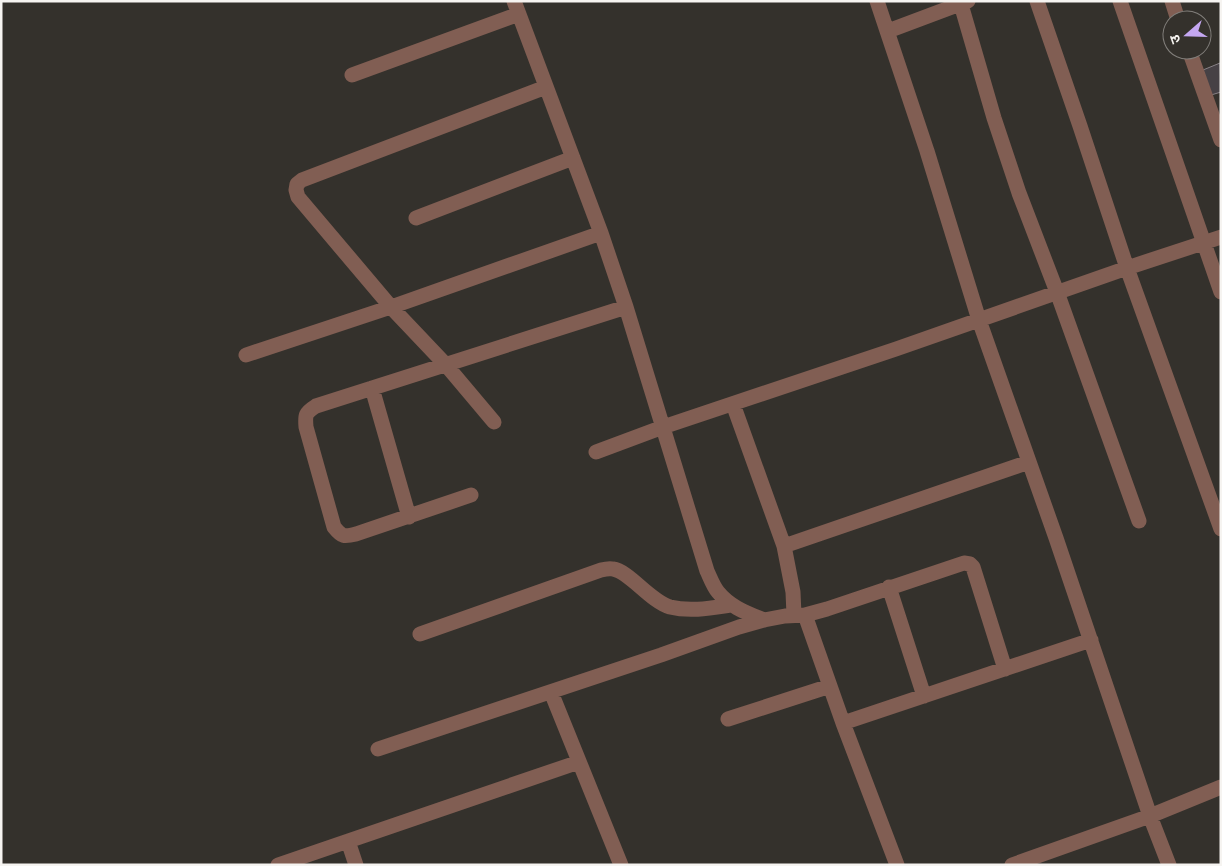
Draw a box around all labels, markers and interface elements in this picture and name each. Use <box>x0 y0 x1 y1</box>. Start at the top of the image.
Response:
north arrow <box>1162 10 1212 60</box>
text: उ <box>1165 31 1187 46</box>

